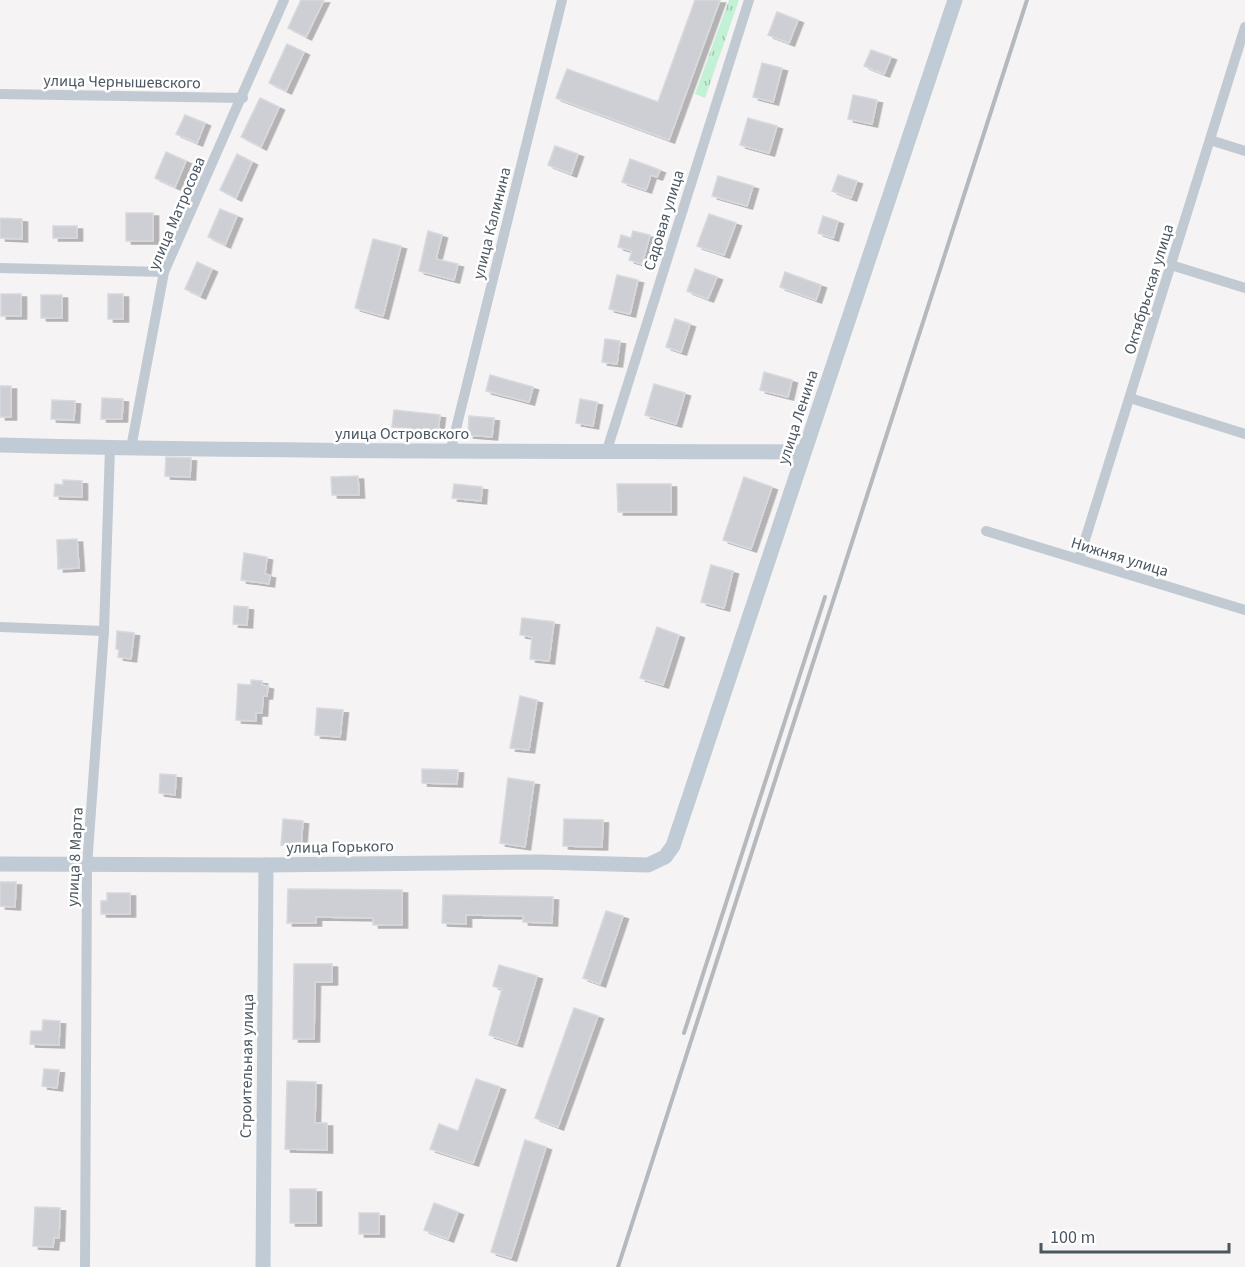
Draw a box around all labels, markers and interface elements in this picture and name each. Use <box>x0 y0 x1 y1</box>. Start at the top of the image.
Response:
street label: улица Чернышевского <box>43 70 201 94</box>
street label: улица Матросова <box>143 153 211 274</box>
street label: улица Калинина <box>467 165 517 282</box>
street label: Садовая улица <box>638 167 690 273</box>
street label: Октябрьская улица <box>1119 221 1179 357</box>
street label: улица Ленина <box>772 367 824 467</box>
street label: улица Островского <box>335 423 469 445</box>
street label: Нижняя улица <box>1068 532 1171 582</box>
street label: улица 8 Марта <box>61 807 89 907</box>
street label: улица Горького <box>286 835 394 859</box>
street label: Строительная улица <box>235 994 259 1138</box>
scale bar <box>1041 1216 1228 1254</box>
text: 100 m <box>1050 1225 1095 1250</box>

